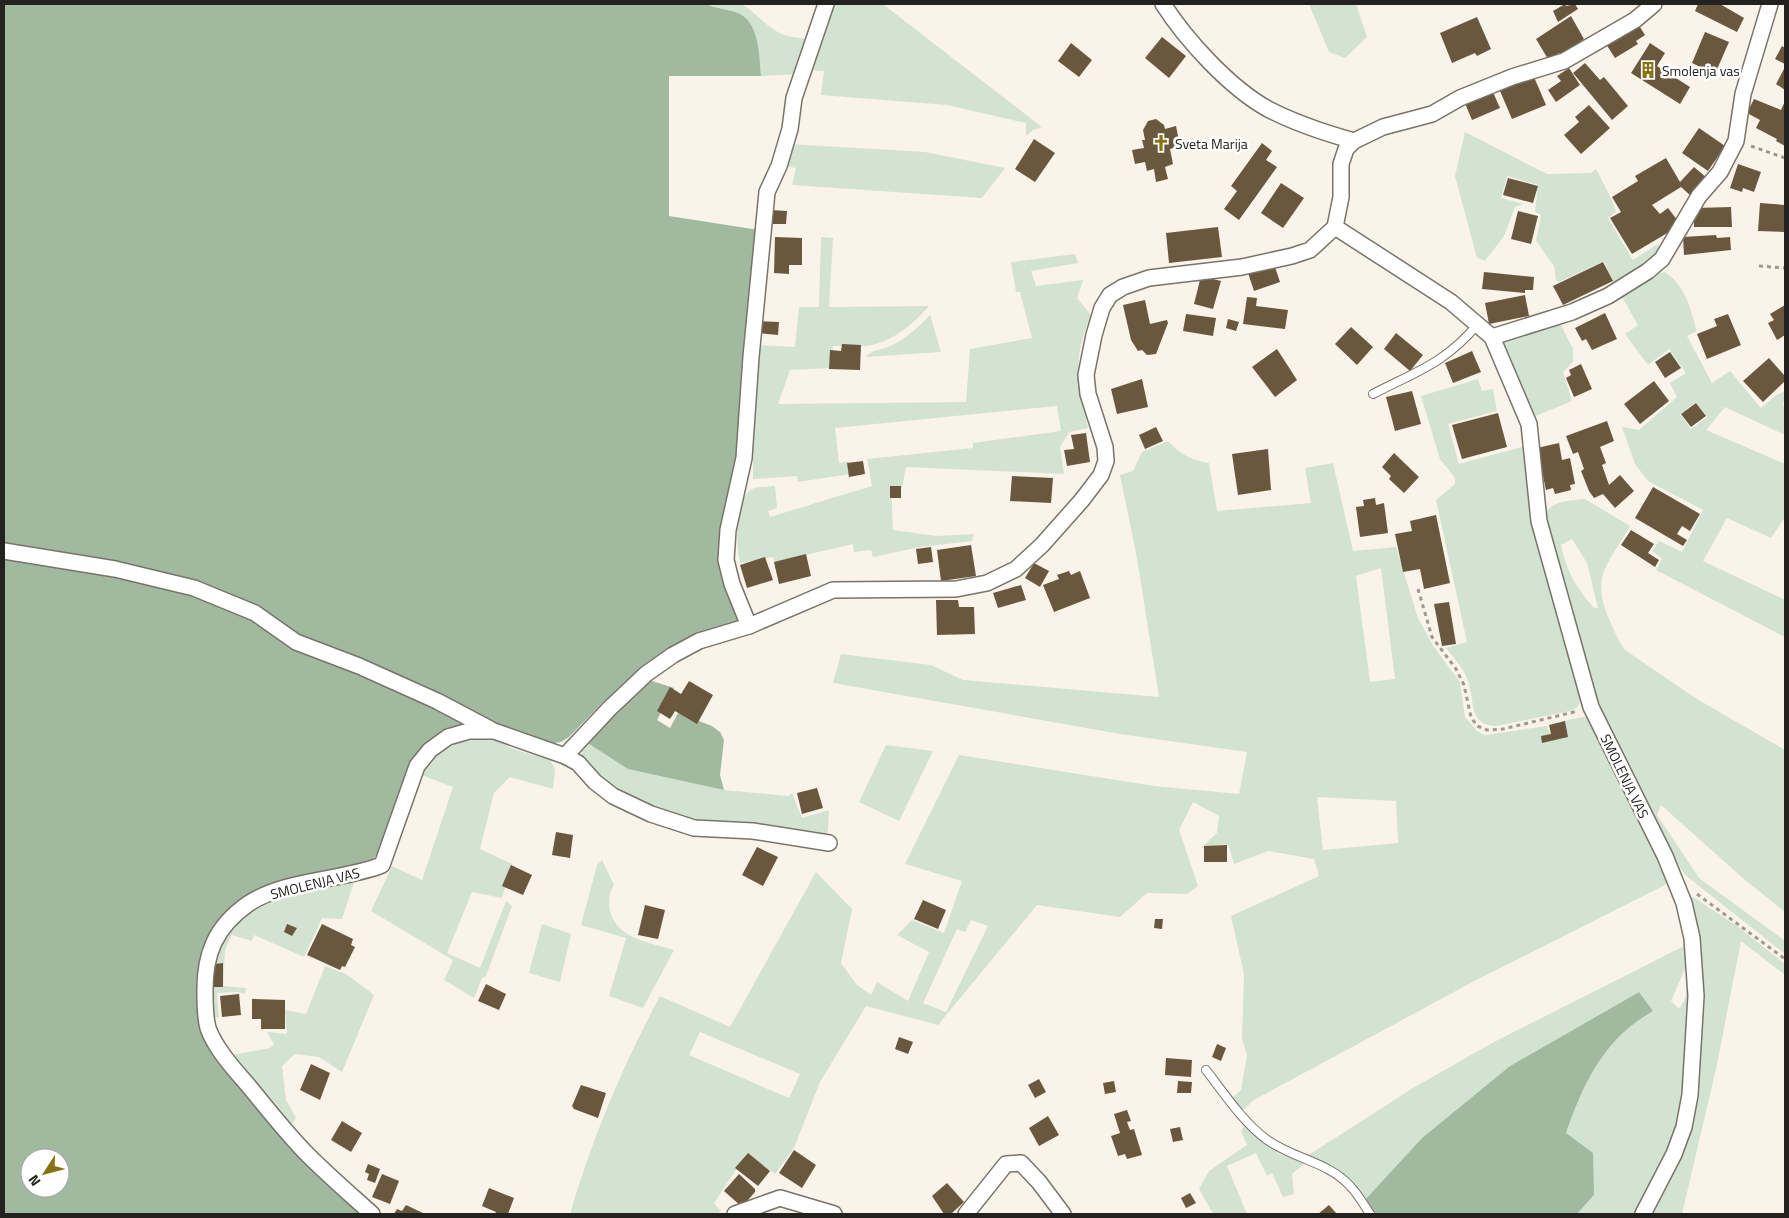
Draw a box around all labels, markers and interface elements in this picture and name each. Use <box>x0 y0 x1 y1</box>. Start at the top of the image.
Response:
building icon: Smolenja vas <box>1638 60 1658 80</box>
place label: Smolenja vas <box>1662 60 1740 81</box>
church icon: Sveta Marija <box>1151 133 1171 153</box>
place label: Sveta Marija <box>1175 133 1248 154</box>
street label: SMOLENJA VAS <box>1596 730 1654 822</box>
street label: SMOLENJA VAS <box>268 862 362 904</box>
north arrow <box>20 1148 70 1198</box>
text: N <box>23 1171 45 1191</box>

